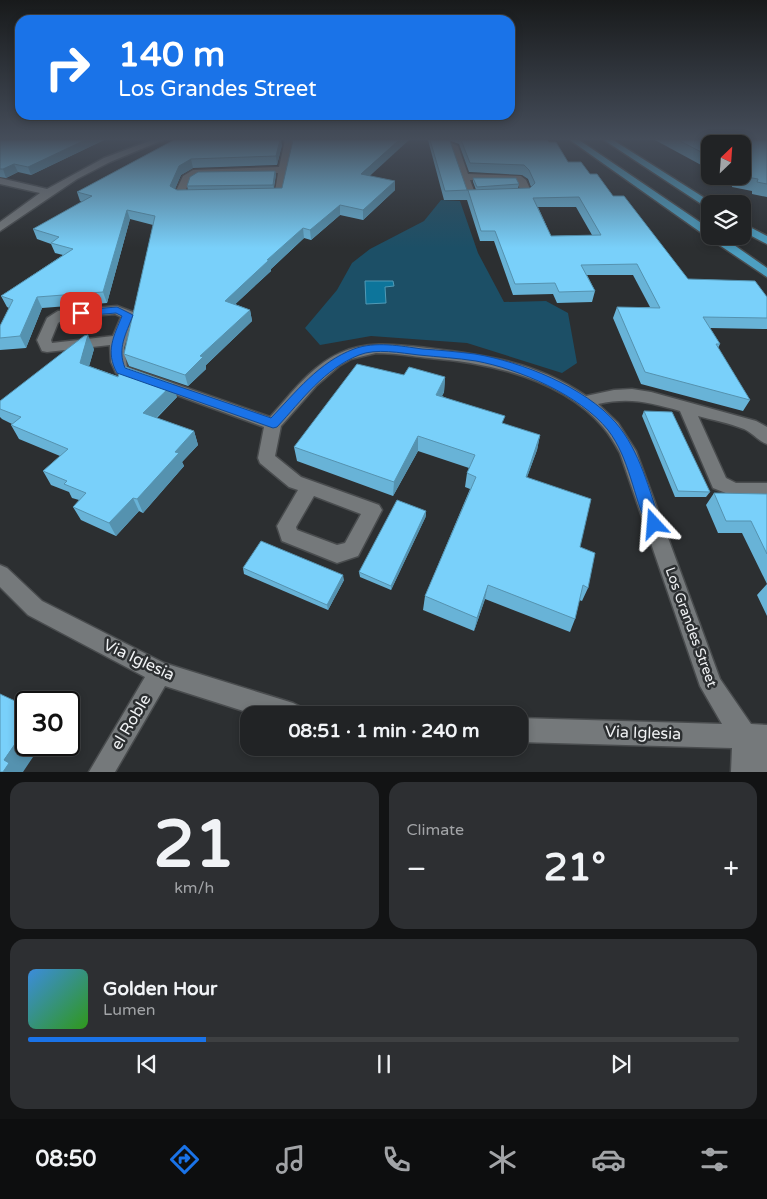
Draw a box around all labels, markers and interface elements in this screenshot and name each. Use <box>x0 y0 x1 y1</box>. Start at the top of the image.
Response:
text: 140 m <box>118 34 225 76</box>
icon: right <box>35 35 100 100</box>
text: Los Grandes Street <box>118 76 317 102</box>
north arrow <box>701 135 751 185</box>
map controls <box>701 135 751 245</box>
button: layers <box>701 195 751 245</box>
pin <box>60 292 102 334</box>
icon: arrive <box>67 299 95 327</box>
position arrow <box>627 497 679 549</box>
street label: Los Grandes Street <box>661 565 721 690</box>
street label: Via Iglesia <box>100 635 178 685</box>
speed limit sign: 30 <box>15 691 80 756</box>
street label: el Roble <box>107 691 155 753</box>
text: 08:51 · 1 min · 240 m <box>288 720 480 742</box>
street label: Via Iglesia <box>605 722 681 744</box>
text: 21 <box>153 806 235 885</box>
text: Climate <box>407 820 464 840</box>
text: 21° <box>544 845 606 891</box>
text: − <box>407 852 426 886</box>
text: + <box>723 852 739 886</box>
text: km/h <box>174 878 214 898</box>
text: Golden Hour <box>103 978 217 1000</box>
text: Lumen <box>103 1000 155 1020</box>
icon: previous <box>133 1050 161 1078</box>
icon: pause <box>370 1050 398 1078</box>
icon: next <box>607 1050 635 1078</box>
icon: directions <box>167 1142 202 1177</box>
icon: music <box>273 1142 308 1177</box>
icon: phone <box>379 1142 414 1177</box>
icon: climate <box>485 1142 520 1177</box>
icon: car <box>591 1142 626 1177</box>
icon: filters <box>697 1142 732 1177</box>
text: 08:50 <box>35 1146 96 1172</box>

